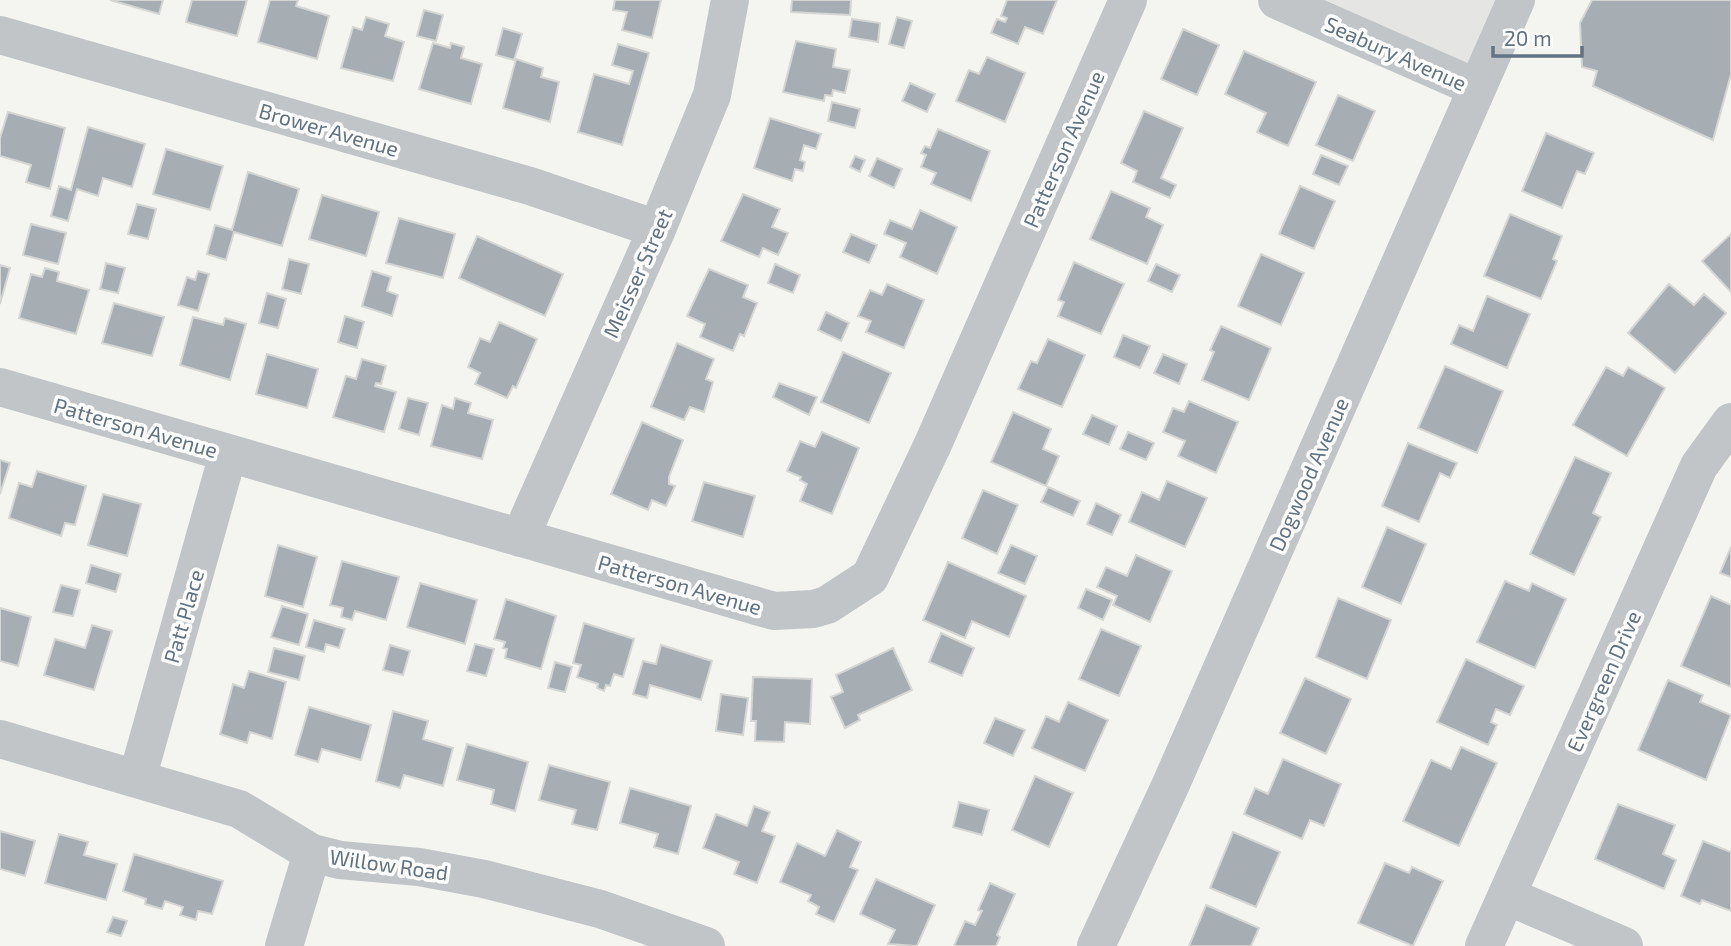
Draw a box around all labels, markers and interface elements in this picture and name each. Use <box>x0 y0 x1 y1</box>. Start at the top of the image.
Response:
street label: Seabury Avenue <box>1321 11 1471 95</box>
scale bar <box>1493 14 1582 58</box>
text: 20 m <box>1504 25 1552 50</box>
street label: Patterson Avenue <box>1017 67 1109 231</box>
street label: Brower Avenue <box>256 97 402 161</box>
street label: Meisser Street <box>597 205 677 341</box>
street label: Patterson Avenue <box>51 392 221 462</box>
street label: Dogwood Avenue <box>1263 393 1353 555</box>
street label: Patterson Avenue <box>595 549 765 619</box>
street label: Patt Place <box>158 566 208 666</box>
street label: Evergreen Drive <box>1561 607 1645 755</box>
street label: Willow Road <box>328 843 450 885</box>

